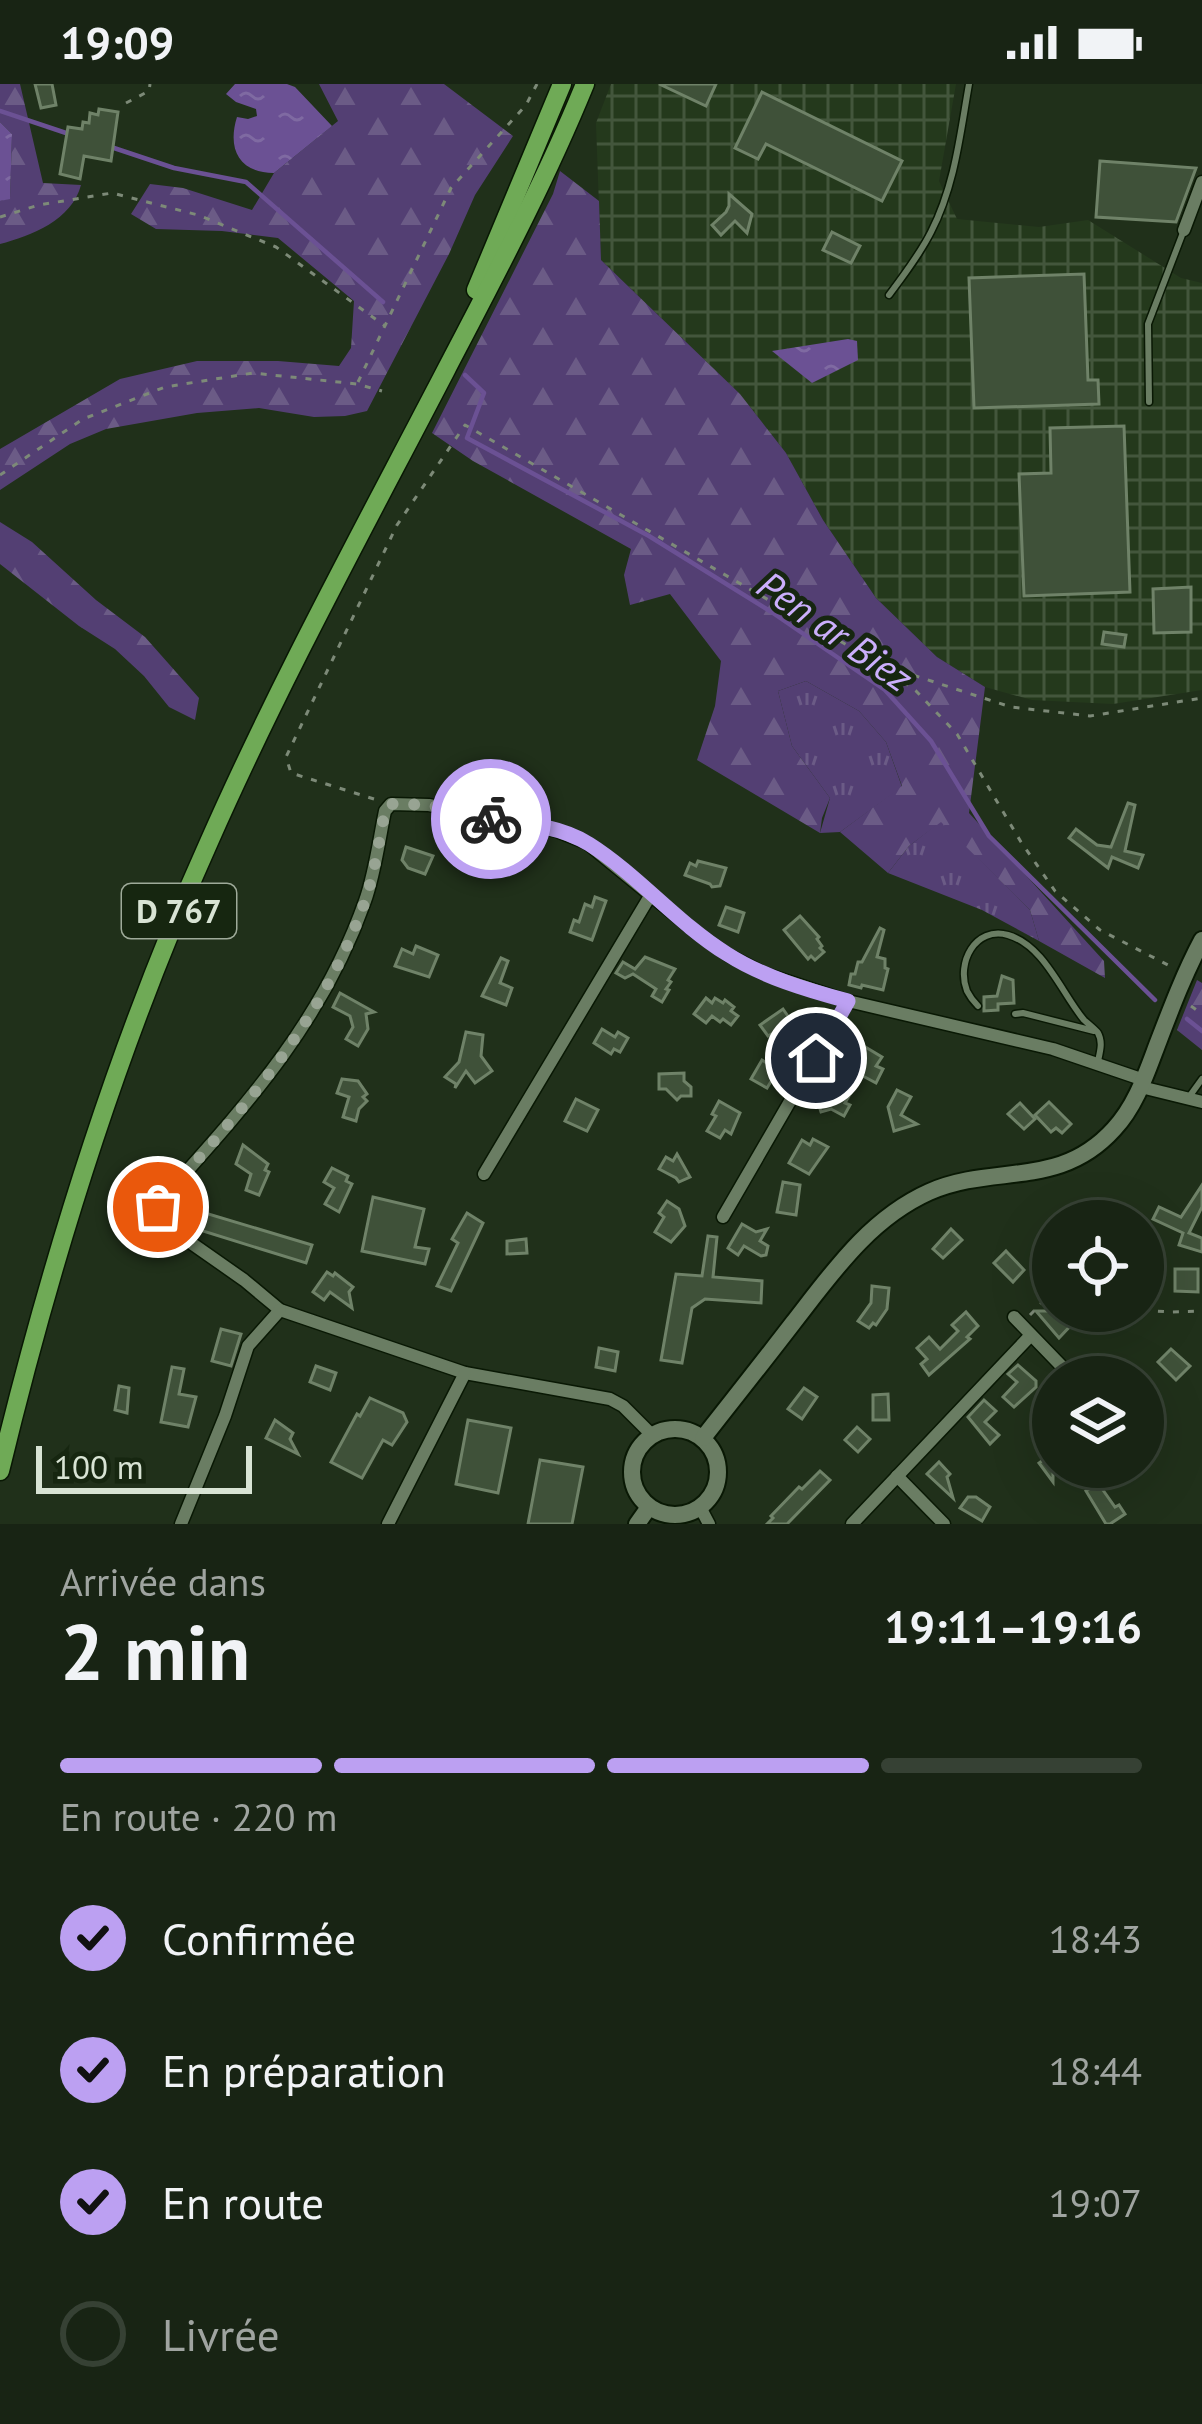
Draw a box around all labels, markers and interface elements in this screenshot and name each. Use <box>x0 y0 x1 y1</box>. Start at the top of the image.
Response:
text: 19:09 <box>60 13 174 71</box>
water label: Pen ar Biez <box>748 559 924 703</box>
courier <box>431 759 551 879</box>
icon: bike <box>458 786 524 852</box>
road number: D 767 <box>122 884 236 938</box>
pin <box>765 1007 867 1109</box>
icon: home <box>783 1025 849 1091</box>
pin <box>107 1156 209 1258</box>
icon: bag <box>125 1174 191 1240</box>
map controls <box>1032 1200 1164 1488</box>
button: locate <box>1032 1200 1164 1332</box>
button: layers <box>1032 1356 1164 1488</box>
scale bar <box>36 1440 252 1493</box>
text: 100 m <box>54 1445 144 1488</box>
text: Arrivée dans <box>60 1556 266 1607</box>
text: 19:11–19:16 <box>884 1597 1142 1655</box>
text: 2 min <box>60 1601 250 1702</box>
text: En route · 220 m <box>60 1791 338 1842</box>
icon: check <box>60 1905 126 1971</box>
text: Confirmée <box>162 1909 356 1967</box>
text: 18:43 <box>1048 1913 1142 1964</box>
icon: check <box>60 2037 126 2103</box>
text: En préparation <box>162 2041 446 2099</box>
text: 18:44 <box>1048 2045 1142 2096</box>
icon: check <box>60 2169 126 2235</box>
text: En route <box>162 2173 324 2231</box>
text: 19:07 <box>1048 2177 1142 2228</box>
text: Livrée <box>162 2305 280 2363</box>

